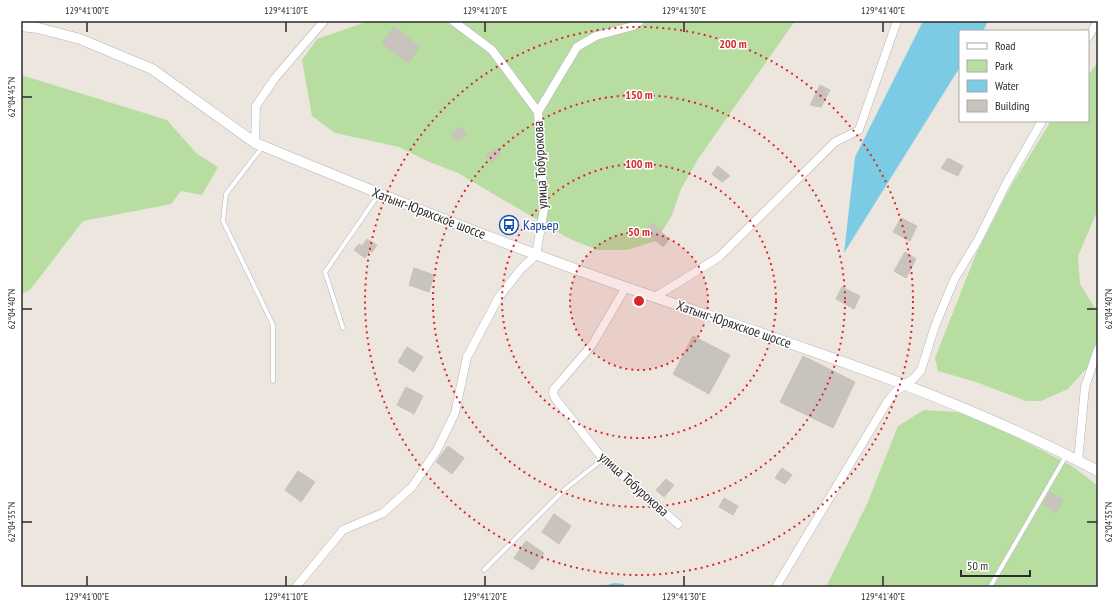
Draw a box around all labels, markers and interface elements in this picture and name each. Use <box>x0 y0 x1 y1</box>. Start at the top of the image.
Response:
text: 129°41'00"E <box>65 4 109 17</box>
text: 129°41'10"E <box>264 4 308 17</box>
text: 129°41'20"E <box>463 4 507 17</box>
text: 129°41'30"E <box>662 4 706 17</box>
text: 129°41'40"E <box>861 4 905 17</box>
legend <box>959 30 1089 122</box>
text: 200 m <box>719 36 747 51</box>
text: Road <box>995 38 1015 53</box>
text: Park <box>995 58 1013 73</box>
text: 62°04'45"N <box>5 77 18 117</box>
text: Water <box>995 78 1020 93</box>
text: 150 m <box>625 87 653 102</box>
text: Building <box>995 98 1030 113</box>
street label: улица Тобурокова <box>529 121 551 209</box>
text: 100 m <box>625 156 653 171</box>
street label: Хатынг-Юряхское шоссе <box>370 183 489 243</box>
bus stop icon: Карьер <box>498 214 520 236</box>
place label: Карьер <box>523 216 559 234</box>
text: 50 m <box>628 224 650 239</box>
text: 62°04'40"N <box>5 289 18 329</box>
text: 62°04'40"N <box>1102 289 1115 329</box>
centre of rings <box>632 294 646 308</box>
street label: Хатынг-Юряхское шоссе <box>674 296 794 352</box>
street label: улица Тобурокова <box>595 448 673 520</box>
text: 62°04'35"N <box>5 502 18 542</box>
text: 62°04'35"N <box>1102 502 1115 542</box>
scale bar <box>961 552 1030 578</box>
text: 50 m <box>967 558 988 573</box>
text: 129°41'00"E <box>65 590 109 603</box>
text: 129°41'10"E <box>264 590 308 603</box>
text: 129°41'20"E <box>463 590 507 603</box>
text: 129°41'30"E <box>662 590 706 603</box>
text: 129°41'40"E <box>861 590 905 603</box>

